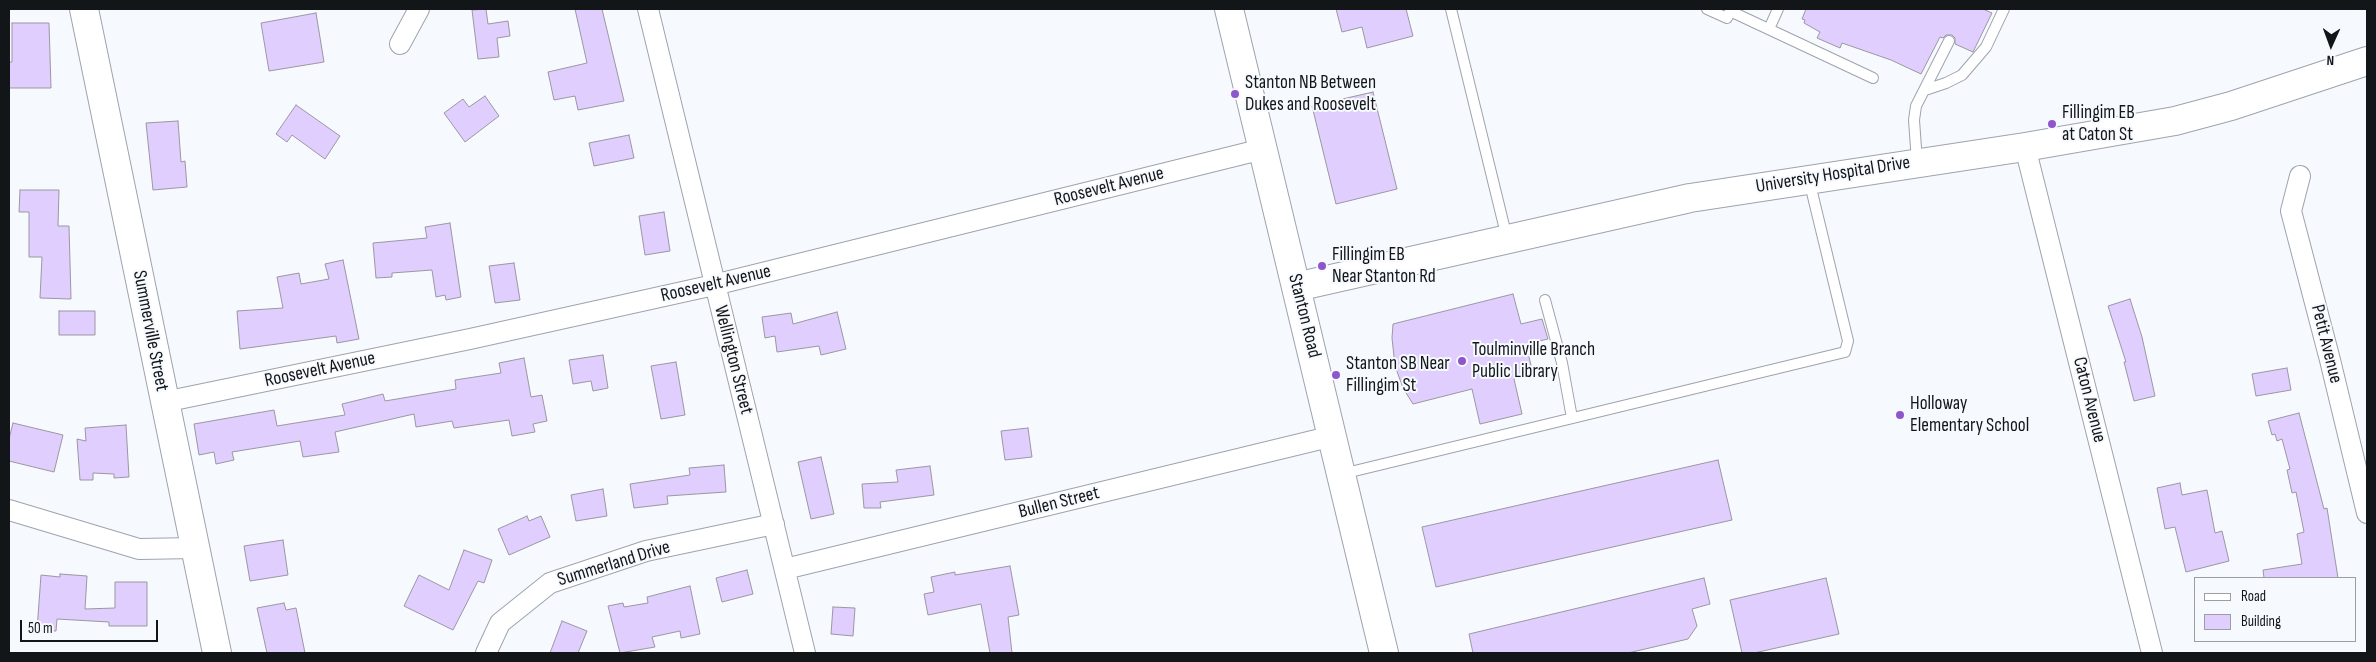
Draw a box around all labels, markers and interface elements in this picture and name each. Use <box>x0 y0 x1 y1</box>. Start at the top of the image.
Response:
north arrow <box>2306 20 2356 70</box>
text: N <box>2326 52 2335 69</box>
place label: Stanton NB Between Dukes and Roosevelt <box>1245 72 1376 116</box>
marker: Stanton NB Between Dukes and Roosevelt <box>1229 88 1241 100</box>
place label: Fillingim EB at Caton St <box>2062 102 2135 146</box>
marker: Fillingim EB at Caton St <box>2046 118 2058 130</box>
street label: University Hospital Drive <box>1754 152 1912 198</box>
street label: Roosevelt Avenue <box>1052 162 1166 212</box>
place label: Fillingim EB Near Stanton Rd <box>1332 244 1436 288</box>
street label: Roosevelt Avenue <box>659 260 773 308</box>
marker: Fillingim EB Near Stanton Rd <box>1316 260 1328 272</box>
street label: Summerville Street <box>127 269 173 393</box>
street label: Stanton Road <box>1283 272 1325 360</box>
street label: Petit Avenue <box>2305 302 2347 386</box>
street label: Wellington Street <box>709 303 757 417</box>
place label: Toulminville Branch Public Library <box>1472 339 1595 383</box>
street label: Roosevelt Avenue <box>263 347 377 393</box>
place label: Stanton SB Near Fillingim St <box>1346 353 1450 397</box>
marker: Toulminville Branch Public Library <box>1456 355 1468 367</box>
street label: Caton Avenue <box>2067 355 2111 445</box>
marker: Stanton SB Near Fillingim St <box>1330 369 1342 381</box>
place label: Holloway Elementary School <box>1910 393 2029 437</box>
marker: Holloway Elementary School <box>1894 409 1906 421</box>
street label: Bullen Street <box>1016 482 1102 524</box>
street label: Summerland Drive <box>555 536 673 592</box>
legend <box>2194 577 2356 642</box>
text: Road <box>2241 587 2266 606</box>
scale bar <box>22 610 160 642</box>
text: Building <box>2241 612 2281 631</box>
text: 50 m <box>28 619 53 638</box>

